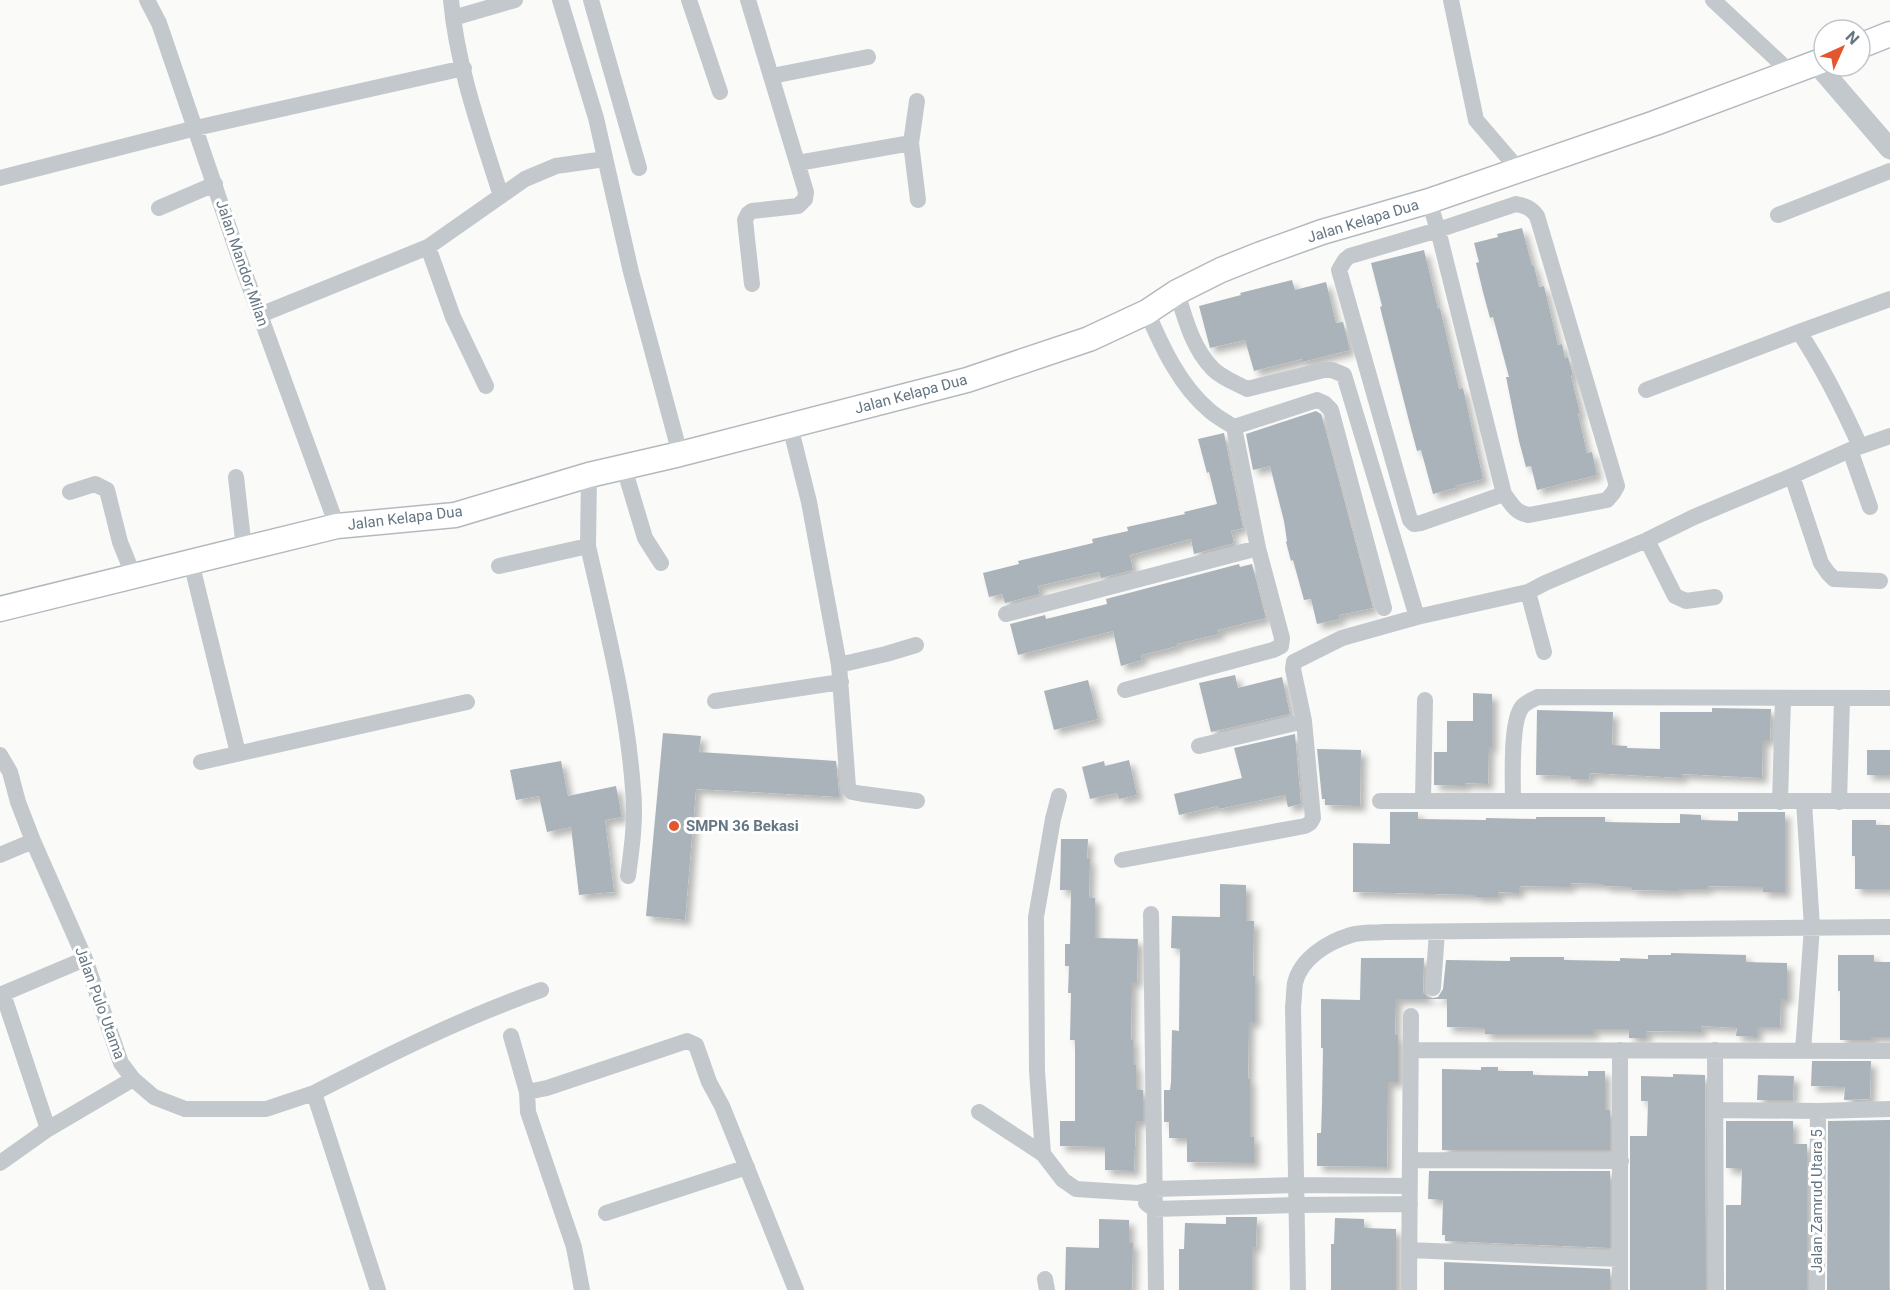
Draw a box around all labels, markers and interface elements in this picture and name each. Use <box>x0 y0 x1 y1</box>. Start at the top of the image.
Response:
north arrow <box>1812 18 1872 78</box>
text: N <box>1842 27 1863 48</box>
street label: Jalan Kelapa Dua <box>1305 195 1421 247</box>
street label: Jalan Mandor Milan <box>212 197 272 329</box>
street label: Jalan Kelapa Dua <box>853 370 969 418</box>
street label: Jalan Kelapa Dua <box>346 502 464 534</box>
place label: SMPN 36 Bekasi <box>686 817 799 835</box>
marker: SMPN 36 Bekasi <box>667 819 681 833</box>
street label: Jalan Pulo Utama <box>71 944 129 1062</box>
street label: Jalan Zamrud Utara 5 <box>1808 1129 1826 1273</box>

